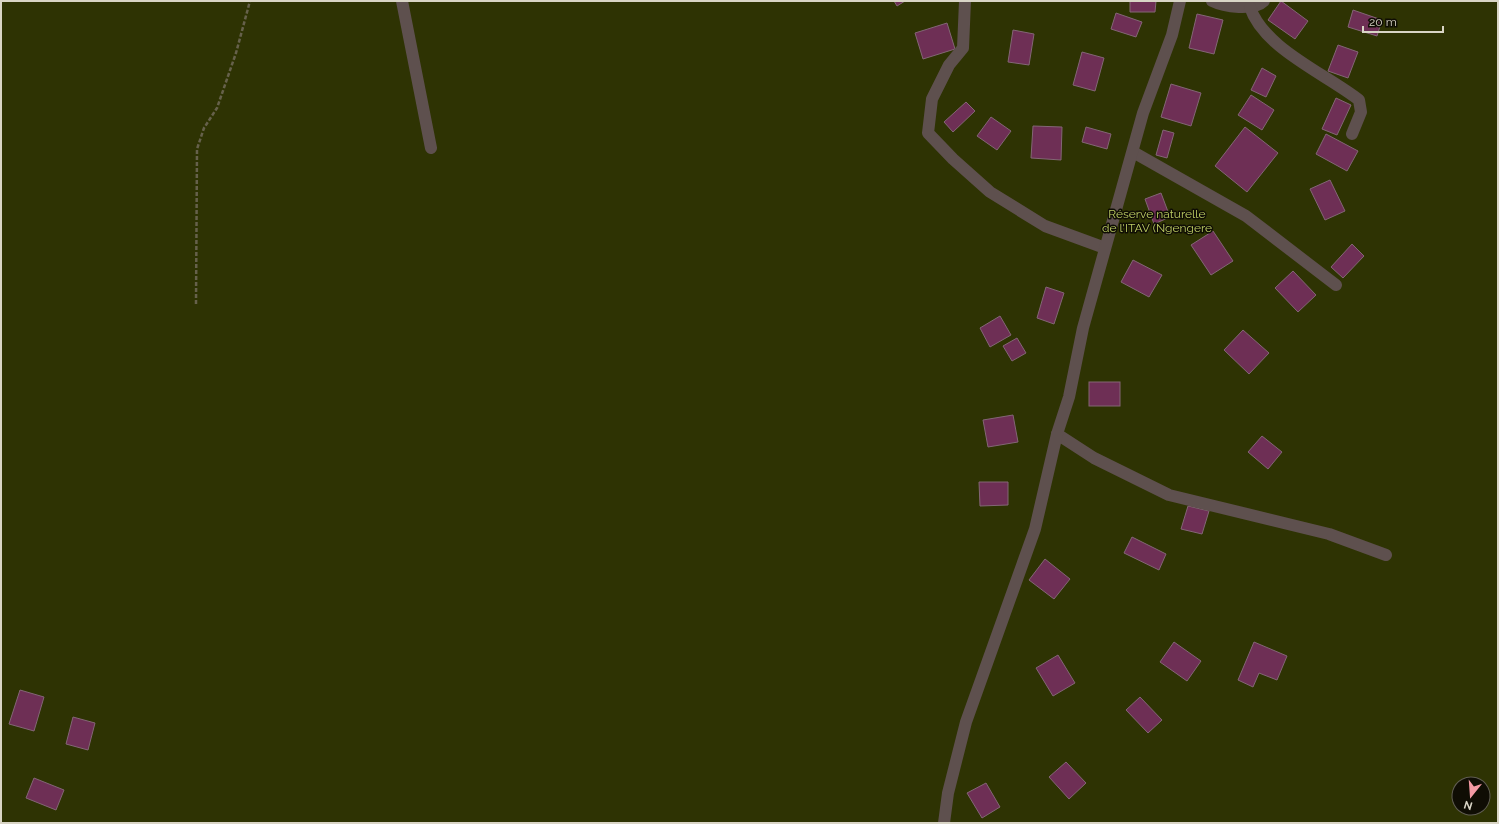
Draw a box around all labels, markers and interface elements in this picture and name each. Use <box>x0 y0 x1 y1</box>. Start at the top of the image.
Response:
scale bar <box>1363 8 1443 34</box>
text: 20 m <box>1369 15 1397 29</box>
park label: Réserve naturelle de l'ITAV (Ngengere <box>1102 207 1212 235</box>
north arrow <box>1451 776 1491 816</box>
text: N <box>1462 798 1474 813</box>

